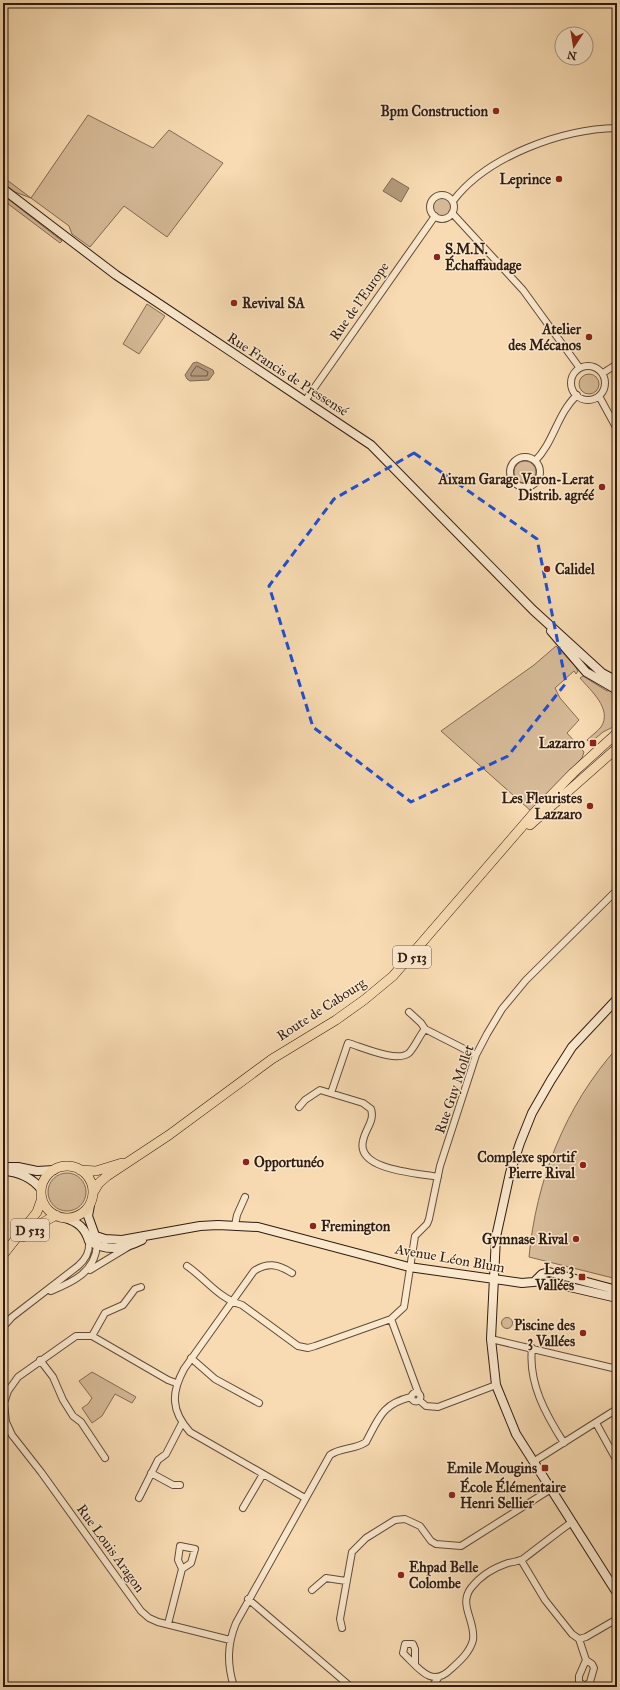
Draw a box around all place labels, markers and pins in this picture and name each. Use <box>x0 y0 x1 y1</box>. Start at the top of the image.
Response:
place label: Bpm Construction <box>381 103 488 121</box>
marker: Bpm Construction <box>491 106 501 116</box>
place label: Leprince <box>499 171 551 189</box>
marker: Leprince <box>554 174 564 184</box>
place label: S.M.N. Échaffaudage <box>445 241 522 275</box>
marker: S.M.N. Échaffaudage <box>432 252 442 262</box>
place label: Revival SA <box>242 295 305 312</box>
marker: Revival SA <box>229 298 239 308</box>
place label: Atelier des Mécanos <box>508 321 582 354</box>
marker: Atelier des Mécanos <box>584 332 594 342</box>
place label: Aixam Garage Varon-Lerat Distrib. agréé <box>438 471 595 505</box>
marker: Aixam Garage Varon-Lerat Distrib. agréé <box>597 482 607 492</box>
place label: Calidel <box>555 561 596 578</box>
marker: Calidel <box>542 564 552 574</box>
place label: Lazarro <box>539 735 585 752</box>
marker: Lazarro <box>588 738 598 748</box>
place label: Les Fleuristes Lazzaro <box>501 790 582 823</box>
marker: Les Fleuristes Lazzaro <box>585 801 595 811</box>
place label: Complexe sportif Pierre Rival <box>477 1149 577 1182</box>
place label: Opportunéo <box>254 1154 324 1172</box>
marker: Opportunéo <box>241 1157 251 1167</box>
marker: Complexe sportif Pierre Rival <box>578 1160 588 1170</box>
place label: Fremington <box>321 1218 391 1236</box>
marker: Fremington <box>308 1221 318 1231</box>
place label: Gymnase Rival <box>482 1231 569 1249</box>
marker: Gymnase Rival <box>571 1234 581 1244</box>
place label: Les 3 Vallées <box>534 1261 574 1294</box>
marker: Les 3 Vallées <box>577 1272 587 1282</box>
place label: Piscine des 3 Vallées <box>514 1317 575 1351</box>
marker: Piscine des 3 Vallées <box>578 1328 588 1338</box>
place label: Emile Mougins <box>447 1460 537 1478</box>
marker: Emile Mougins <box>540 1463 550 1473</box>
place label: École Élémentaire Henri Sellier <box>460 1477 566 1512</box>
marker: École Élémentaire Henri Sellier <box>447 1490 457 1500</box>
place label: Ehpad Belle Colombe <box>409 1559 478 1592</box>
marker: Ehpad Belle Colombe <box>396 1570 406 1580</box>

